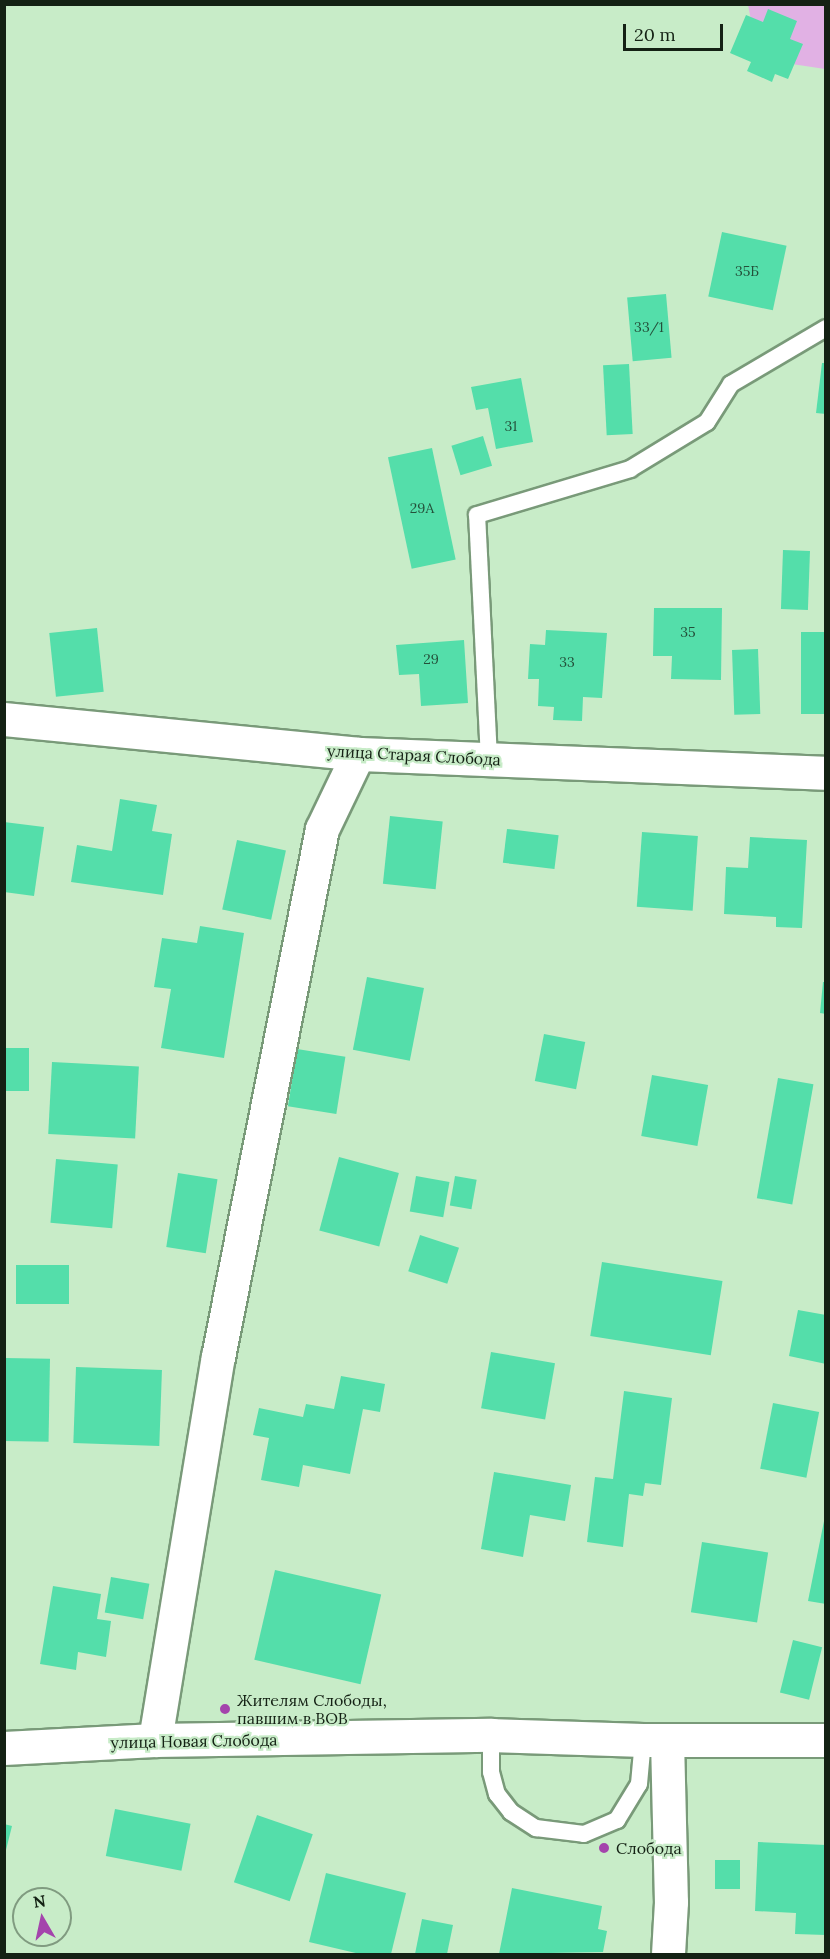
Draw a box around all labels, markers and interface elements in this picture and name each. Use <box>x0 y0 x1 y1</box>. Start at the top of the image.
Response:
scale bar <box>626 12 726 50</box>
text: 20 m <box>634 23 676 46</box>
house number: 35Б <box>735 263 759 279</box>
house number: 33/1 <box>634 319 664 335</box>
house number: 31 <box>505 418 517 434</box>
house number: 29A <box>410 500 434 516</box>
house number: 35 <box>680 624 696 640</box>
house number: 29 <box>423 651 439 667</box>
house number: 33 <box>559 654 575 670</box>
street label: улица Старая Слобода <box>327 741 501 769</box>
place label: Жителям Слободы, павшим в ВОВ <box>237 1690 387 1728</box>
marker: Жителям Слободы, павшим в ВОВ <box>218 1702 232 1716</box>
street label: улица Новая Слобода <box>110 1730 278 1752</box>
place label: Слобода <box>616 1838 682 1858</box>
marker: Слобода <box>597 1841 611 1855</box>
north arrow <box>12 1887 72 1947</box>
text: N <box>32 1890 47 1912</box>

